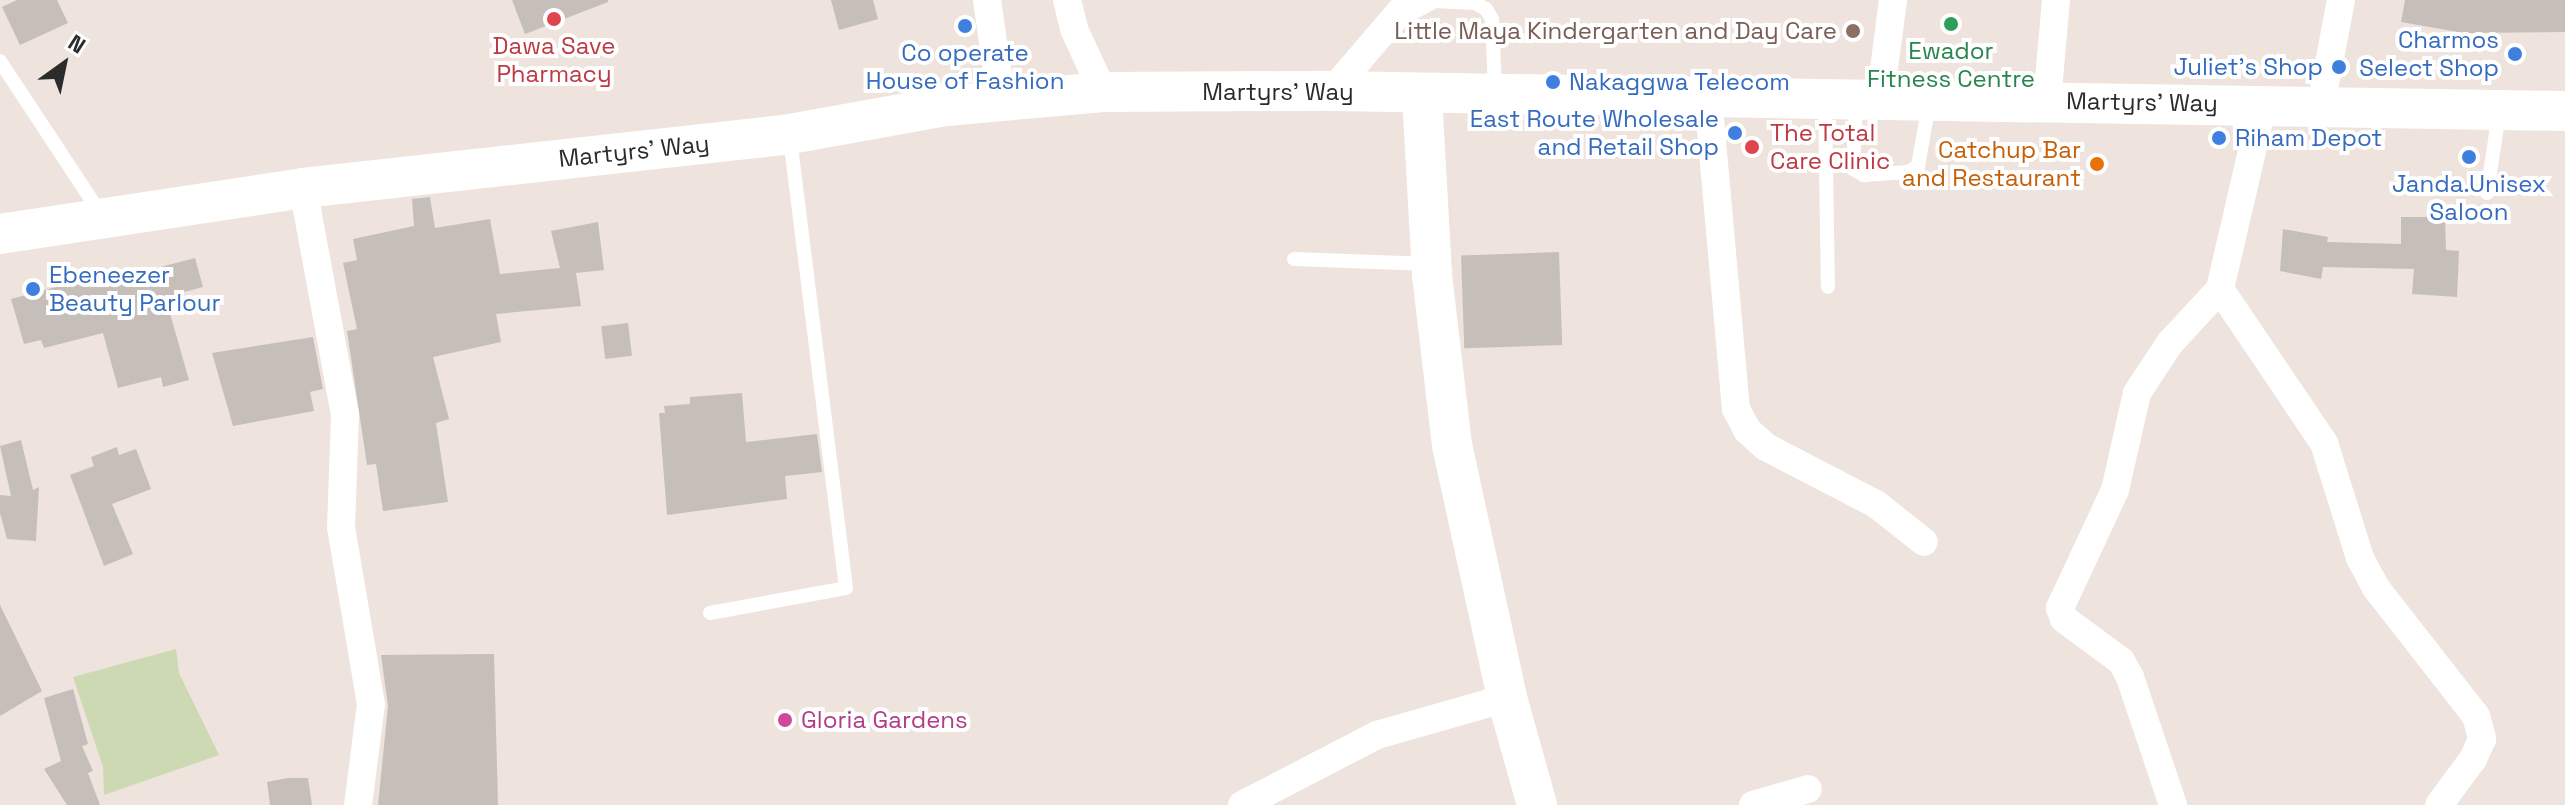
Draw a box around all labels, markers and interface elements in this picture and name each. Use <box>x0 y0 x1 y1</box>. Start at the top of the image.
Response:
marker: Dawa Save Pharmacy <box>545 10 563 28</box>
marker: Ewador Fitness Centre <box>1942 15 1960 33</box>
marker: Co operate House of Fashion <box>956 17 974 35</box>
place label: Little Maya Kindergarten and Day Care <box>1394 17 1837 45</box>
marker: Little Maya Kindergarten and Day Care <box>1844 22 1862 40</box>
north arrow <box>24 24 104 104</box>
place label: Charmos Select Shop <box>2359 26 2499 82</box>
text: N <box>63 28 91 60</box>
place label: Dawa Save Pharmacy <box>493 32 615 88</box>
place label: Ewador Fitness Centre <box>1867 37 2035 93</box>
place label: Co operate House of Fashion <box>866 39 1064 95</box>
marker: Charmos Select Shop <box>2506 45 2524 63</box>
place label: Juliet's Shop <box>2174 53 2323 81</box>
marker: Juliet's Shop <box>2330 58 2348 76</box>
place label: Nakaggwa Telecom <box>1569 68 1790 96</box>
marker: Nakaggwa Telecom <box>1544 73 1562 91</box>
street label: Martyrs' Way <box>1202 78 1354 106</box>
street label: Martyrs' Way <box>2066 86 2218 118</box>
place label: East Route Wholesale and Retail Shop <box>1469 105 1719 161</box>
place label: The Total Care Clinic <box>1770 119 1890 175</box>
marker: East Route Wholesale and Retail Shop <box>1726 124 1744 142</box>
place label: Riham Depot <box>2235 124 2382 152</box>
street label: Martyrs' Way <box>557 129 711 173</box>
marker: Riham Depot <box>2210 129 2228 147</box>
marker: The Total Care Clinic <box>1741 136 1763 158</box>
place label: Catchup Bar and Restaurant <box>1902 136 2081 192</box>
marker: Janda.Unisex Saloon <box>2460 148 2478 166</box>
marker: Catchup Bar and Restaurant <box>2088 155 2106 173</box>
place label: Janda.Unisex Saloon <box>2392 170 2546 226</box>
place label: Ebeneezer Beauty Parlour <box>49 261 221 317</box>
marker: Ebeneezer Beauty Parlour <box>24 280 42 298</box>
place label: Gloria Gardens <box>801 706 968 734</box>
marker: Gloria Gardens <box>776 711 794 729</box>

